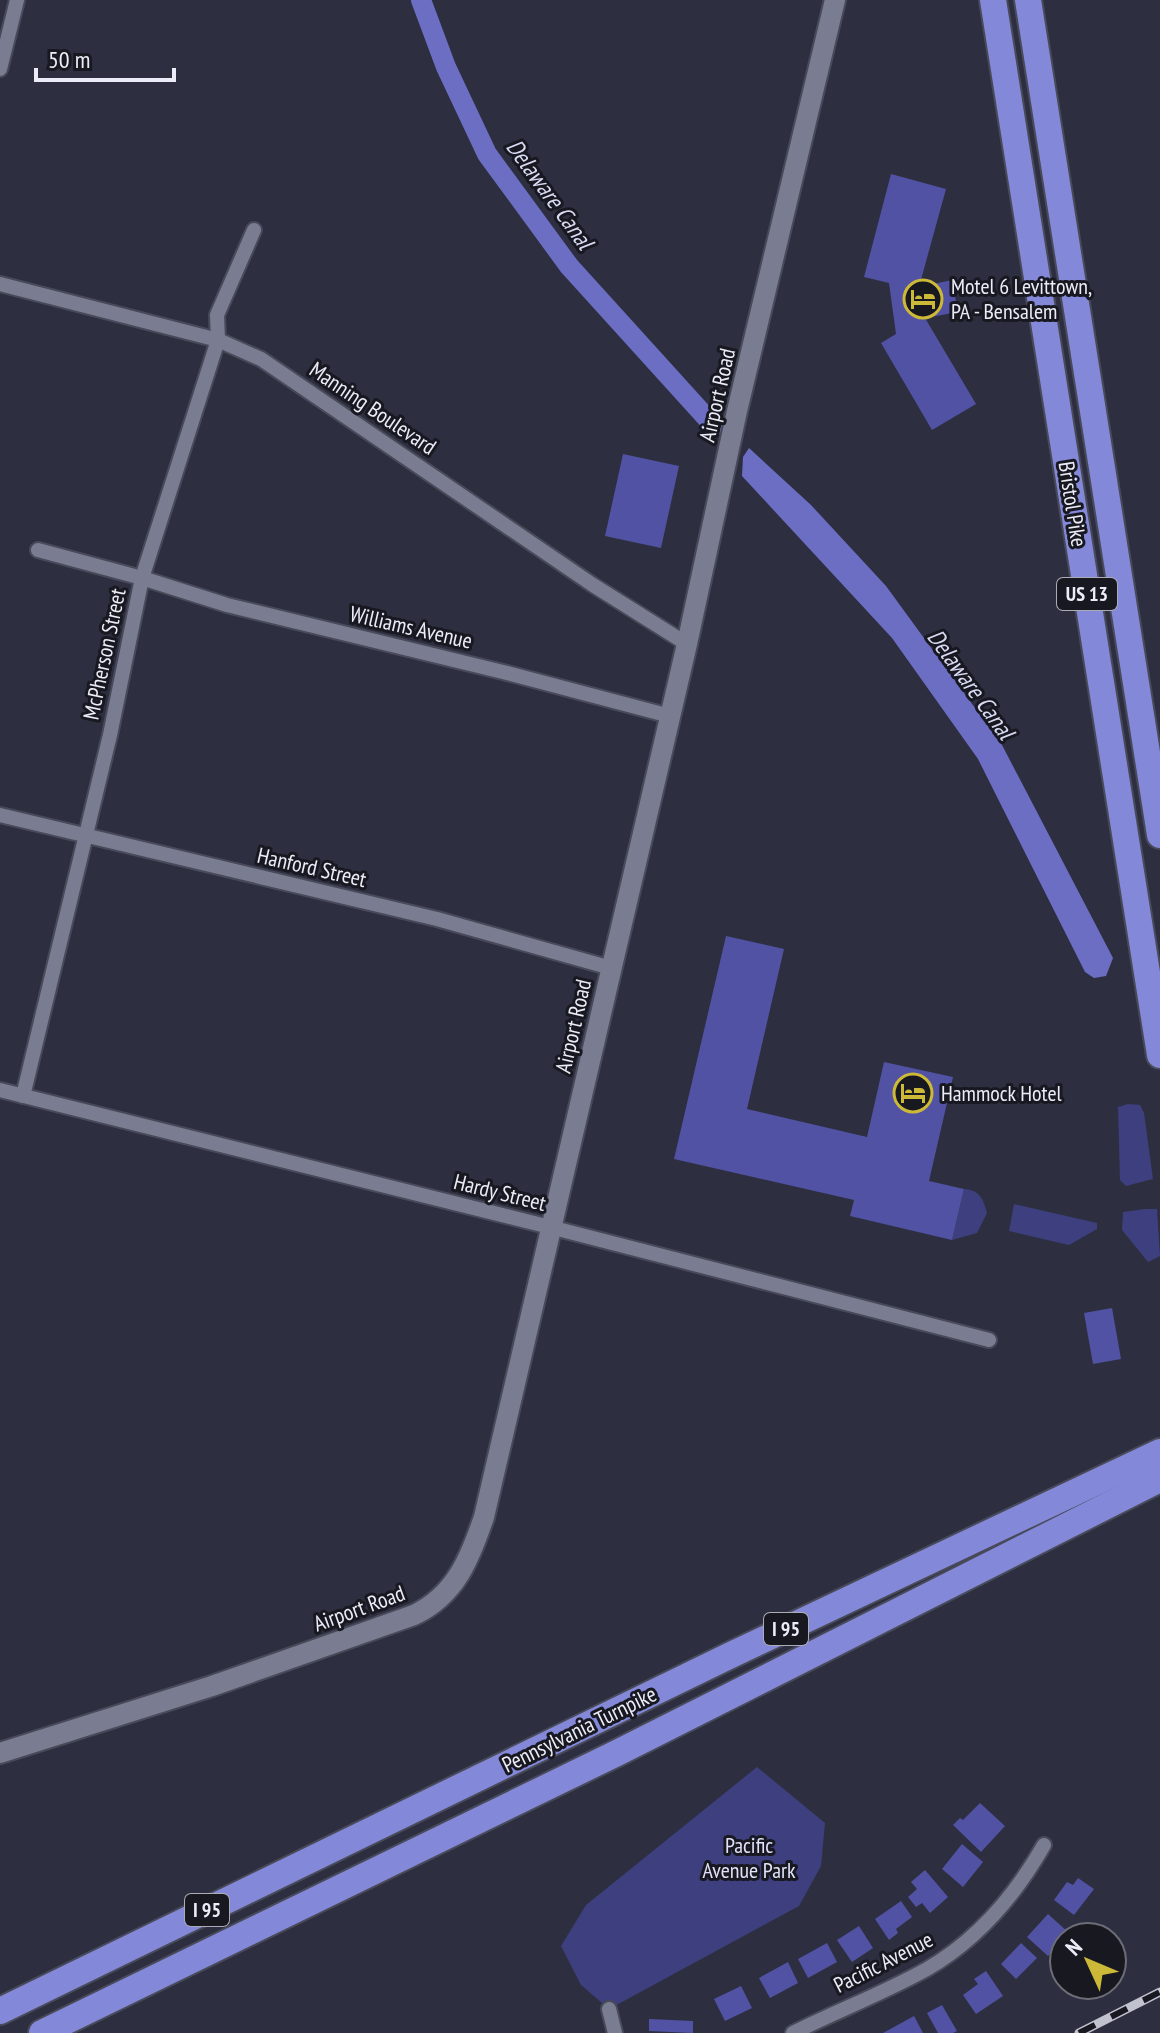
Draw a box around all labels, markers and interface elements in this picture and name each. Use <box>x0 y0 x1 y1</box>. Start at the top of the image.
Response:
scale bar <box>36 32 174 82</box>
text: 50 m <box>48 44 90 75</box>
water label: Delaware Canal <box>500 133 602 257</box>
place label: Motel 6 Levittown, PA - Bensalem <box>951 272 1092 325</box>
hotel icon: Motel 6 Levittown, PA - Bensalem <box>902 278 944 320</box>
street label: Airport Road <box>693 346 741 444</box>
street label: Manning Boulevard <box>304 355 442 461</box>
street label: Bristol Pike <box>1052 459 1094 549</box>
road number: US 13 <box>1057 578 1117 610</box>
street label: McPherson Street <box>76 586 132 722</box>
street label: Williams Avenue <box>347 599 475 655</box>
water label: Delaware Canal <box>921 623 1023 747</box>
street label: Hanford Street <box>255 841 369 893</box>
street label: Airport Road <box>549 977 597 1075</box>
hotel icon: Hammock Hotel <box>892 1072 934 1114</box>
place label: Hammock Hotel <box>941 1079 1063 1107</box>
street label: Hardy Street <box>451 1167 549 1217</box>
street label: Airport Road <box>310 1579 408 1637</box>
road number: I 95 <box>764 1613 808 1645</box>
street label: Pennsylvania Turnpike <box>497 1680 661 1778</box>
park label: Pacific Avenue Park <box>703 1831 796 1884</box>
road number: I 95 <box>185 1894 229 1926</box>
north arrow <box>1048 1921 1128 2001</box>
street label: Pacific Avenue <box>829 1925 937 1999</box>
text: N <box>1059 1933 1088 1961</box>

